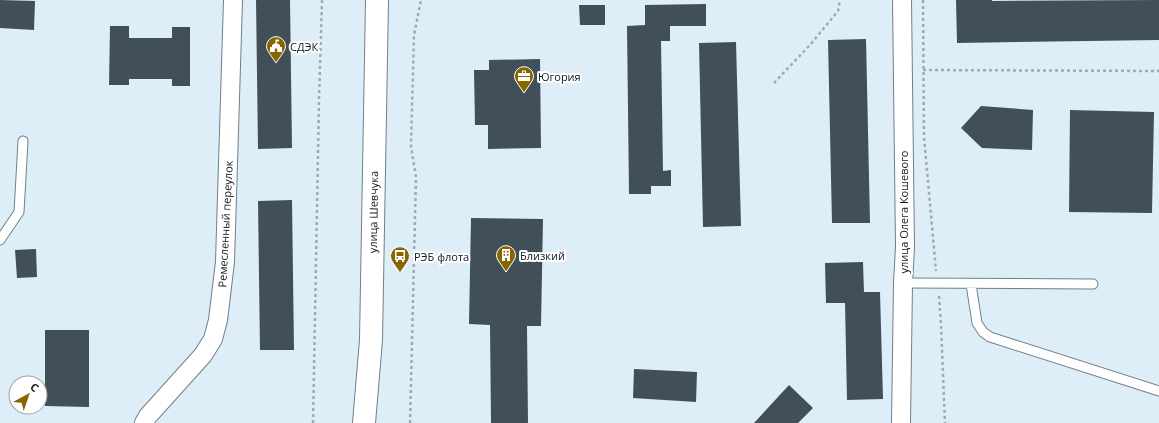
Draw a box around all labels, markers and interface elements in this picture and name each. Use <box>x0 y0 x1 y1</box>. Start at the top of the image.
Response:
public building icon: СДЭК <box>265 35 287 63</box>
place label: СДЭК <box>290 39 318 54</box>
office icon: Югория <box>513 65 535 93</box>
place label: Югория <box>538 69 581 84</box>
street label: улица Олега Кошевого <box>896 150 911 273</box>
street label: Ремесленный переулок <box>214 160 236 288</box>
street label: улица Шевчука <box>365 171 381 253</box>
building icon: Близкий <box>495 244 517 272</box>
bus stop icon: РЭБ флота <box>389 245 411 273</box>
place label: Близкий <box>520 248 565 263</box>
place label: РЭБ флота <box>414 249 469 264</box>
north arrow <box>8 375 48 415</box>
text: С <box>27 379 42 395</box>

